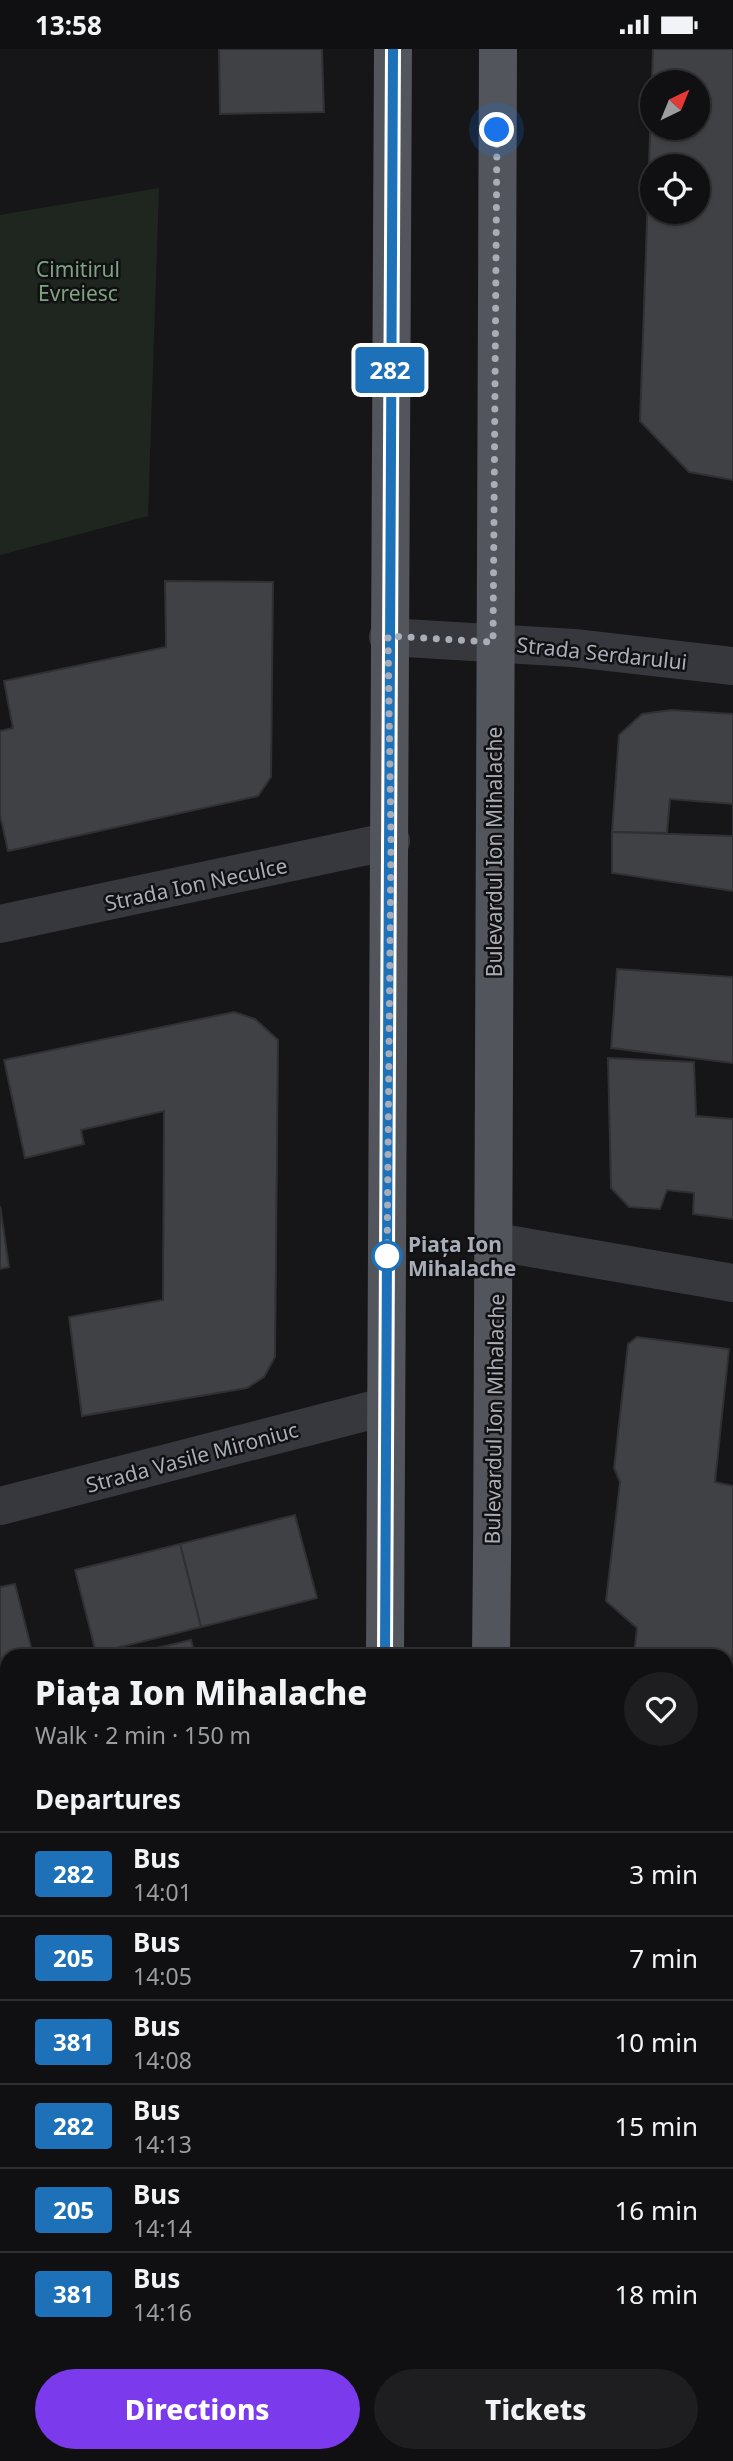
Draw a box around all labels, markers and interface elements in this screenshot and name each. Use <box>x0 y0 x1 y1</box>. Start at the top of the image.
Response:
text: 13:58 <box>35 7 102 43</box>
north arrow <box>640 70 710 140</box>
map controls <box>640 70 710 224</box>
your location <box>479 112 514 147</box>
button: locate <box>640 154 710 224</box>
park label: Cimitirul Evreiesc <box>36 255 120 307</box>
line badge: 282 <box>350 347 430 393</box>
text: 282 <box>369 353 411 386</box>
street label: Strada Serdarului <box>515 630 689 676</box>
street label: Bulevardul Ion Mihalache <box>480 727 508 977</box>
street label: Strada Ion Neculce <box>102 851 290 917</box>
place label: Piața Ion Mihalache <box>408 1230 516 1282</box>
marker: Piața Ion Mihalache <box>372 1241 402 1271</box>
street label: Bulevardul Ion Mihalache <box>478 1294 510 1544</box>
street label: Strada Vasile Mironiuc <box>83 1415 301 1499</box>
text: Piața Ion Mihalache <box>35 1670 367 1715</box>
button: heart <box>624 1672 698 1746</box>
text: Walk · 2 min · 150 m <box>35 1719 251 1751</box>
text: Departures <box>35 1781 181 1817</box>
text: Bus <box>133 1840 180 1876</box>
text: 3 min <box>629 1856 698 1892</box>
text: 282 <box>53 1857 94 1890</box>
text: 14:01 <box>133 1876 192 1908</box>
text: Bus <box>133 1924 180 1960</box>
text: 7 min <box>629 1940 698 1976</box>
text: 205 <box>53 1941 94 1974</box>
text: 14:05 <box>133 1960 192 1992</box>
text: Bus <box>133 2008 180 2044</box>
text: 10 min <box>614 2024 698 2060</box>
text: 381 <box>53 2025 94 2058</box>
text: 14:08 <box>133 2044 192 2076</box>
text: Bus <box>133 2092 180 2128</box>
text: 15 min <box>614 2108 698 2144</box>
text: 282 <box>53 2109 94 2142</box>
text: 14:13 <box>133 2128 192 2160</box>
text: Bus <box>133 2176 180 2212</box>
text: 16 min <box>614 2192 698 2228</box>
text: 205 <box>53 2193 94 2226</box>
text: 14:14 <box>133 2212 192 2244</box>
text: Bus <box>133 2260 180 2296</box>
text: 18 min <box>614 2276 698 2312</box>
text: 381 <box>53 2277 94 2310</box>
text: 14:16 <box>133 2296 192 2328</box>
button: Directions <box>35 2369 360 2449</box>
button: Tickets <box>374 2369 698 2449</box>

